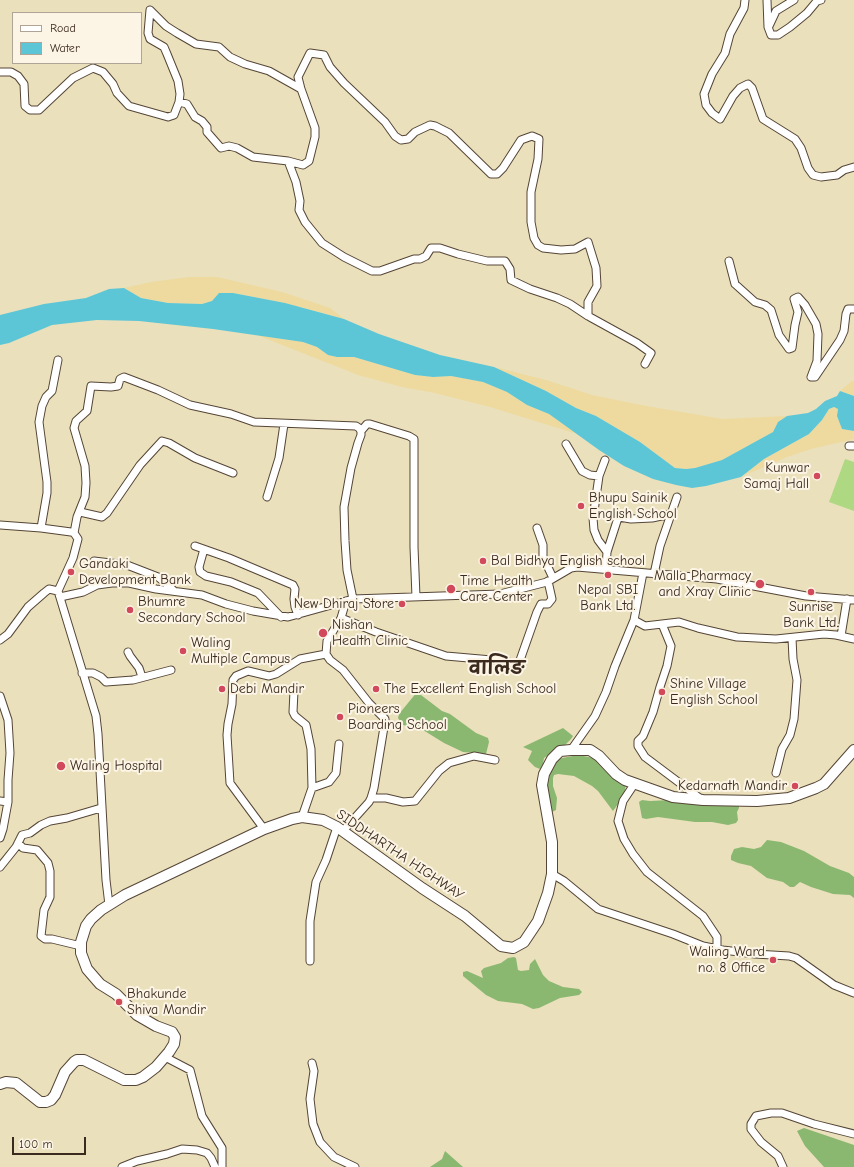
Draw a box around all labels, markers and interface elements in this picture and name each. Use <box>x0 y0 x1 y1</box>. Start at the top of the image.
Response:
legend <box>12 12 142 64</box>
text: Road <box>50 21 76 35</box>
text: Water <box>50 41 80 55</box>
place label: Kunwar Samaj Hall <box>744 460 809 492</box>
marker: Kunwar Samaj Hall <box>812 471 822 481</box>
place label: Bhupu Sainik English School <box>589 490 677 522</box>
marker: Bhupu Sainik English School <box>576 501 586 511</box>
place label: Bal Bidhya English school <box>491 553 645 569</box>
place label: Gandaki Development Bank <box>79 556 191 588</box>
marker: Bal Bidhya English school <box>478 556 488 566</box>
marker: Gandaki Development Bank <box>66 567 76 577</box>
place label: Malla Pharmacy and Xray Clinic <box>654 568 751 600</box>
marker: Nepal SBI Bank Ltd. <box>603 570 613 580</box>
place label: Time Health Care Center <box>460 573 533 606</box>
marker: Malla Pharmacy and Xray Clinic <box>754 578 766 590</box>
place label: Nepal SBI Bank Ltd. <box>578 582 638 614</box>
marker: Time Health Care Center <box>445 583 457 595</box>
marker: Sunrise Bank Ltd. <box>806 587 816 597</box>
place label: Bhumre Secondary School <box>138 594 246 626</box>
place label: New Dhiraj Store <box>294 596 394 612</box>
marker: New Dhiraj Store <box>397 599 407 609</box>
place label: Sunrise Bank Ltd. <box>783 599 839 632</box>
marker: Bhumre Secondary School <box>125 605 135 615</box>
place label: Nishan Health Clinic <box>332 617 408 650</box>
marker: Nishan Health Clinic <box>317 627 329 639</box>
place label: Waling Multiple Campus <box>191 635 290 668</box>
marker: Waling Multiple Campus <box>178 646 188 656</box>
district label: वालिङ <box>469 658 525 680</box>
place label: Shine Village English School <box>670 676 758 708</box>
place label: Debi Mandir <box>230 681 304 697</box>
place label: The Excellent English School <box>384 681 556 697</box>
marker: Debi Mandir <box>217 684 227 694</box>
marker: The Excellent English School <box>371 684 381 694</box>
marker: Shine Village English School <box>657 687 667 697</box>
place label: Pioneers Boarding School <box>348 701 447 734</box>
marker: Pioneers Boarding School <box>335 712 345 722</box>
place label: Waling Hospital <box>70 758 162 774</box>
marker: Waling Hospital <box>55 760 67 772</box>
place label: Kedarnath Mandir <box>678 778 787 794</box>
marker: Kedarnath Mandir <box>790 781 800 791</box>
street label: SIDDHARTHA HIGHWAY <box>333 806 467 904</box>
place label: Waling Ward no. 8 Office <box>690 944 765 976</box>
marker: Waling Ward no. 8 Office <box>768 955 778 965</box>
place label: Bhakunde Shiva Mandir <box>127 986 206 1018</box>
marker: Bhakunde Shiva Mandir <box>114 997 124 1007</box>
scale bar <box>14 1129 88 1155</box>
text: 100 m <box>19 1137 52 1151</box>

